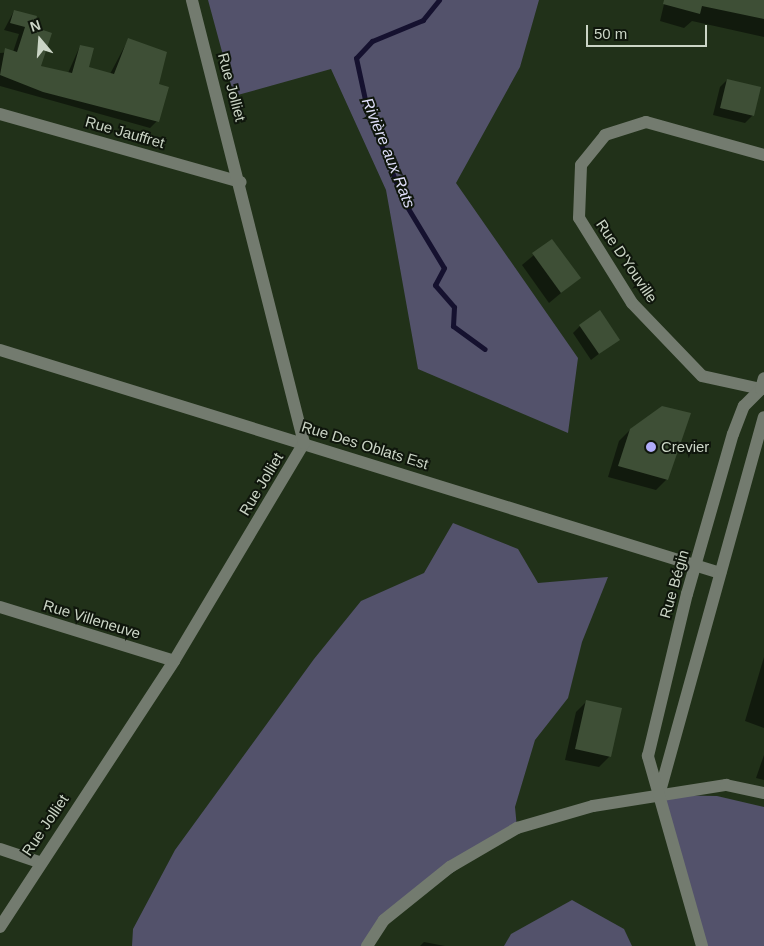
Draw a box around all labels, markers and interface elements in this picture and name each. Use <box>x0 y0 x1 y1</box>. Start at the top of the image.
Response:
north arrow <box>15 15 65 65</box>
scale bar <box>589 15 710 47</box>
text: N <box>28 17 43 35</box>
text: 50 m <box>594 25 627 42</box>
street label: Rue Jolliet <box>214 51 250 123</box>
water label: Rivière aux Rats <box>357 95 419 211</box>
street label: Rue Jauffret <box>83 112 167 152</box>
street label: Rue D'Youville <box>593 216 661 306</box>
street label: Rue Des Oblats Est <box>299 417 431 473</box>
place label: Crevier <box>661 438 709 456</box>
marker: Crevier <box>645 441 657 453</box>
street label: Rue Jolliet <box>235 449 287 519</box>
street label: Rue Bégin <box>656 548 692 620</box>
street label: Rue Villeneuve <box>41 596 143 642</box>
street label: Rue Jolliet <box>18 791 72 859</box>

